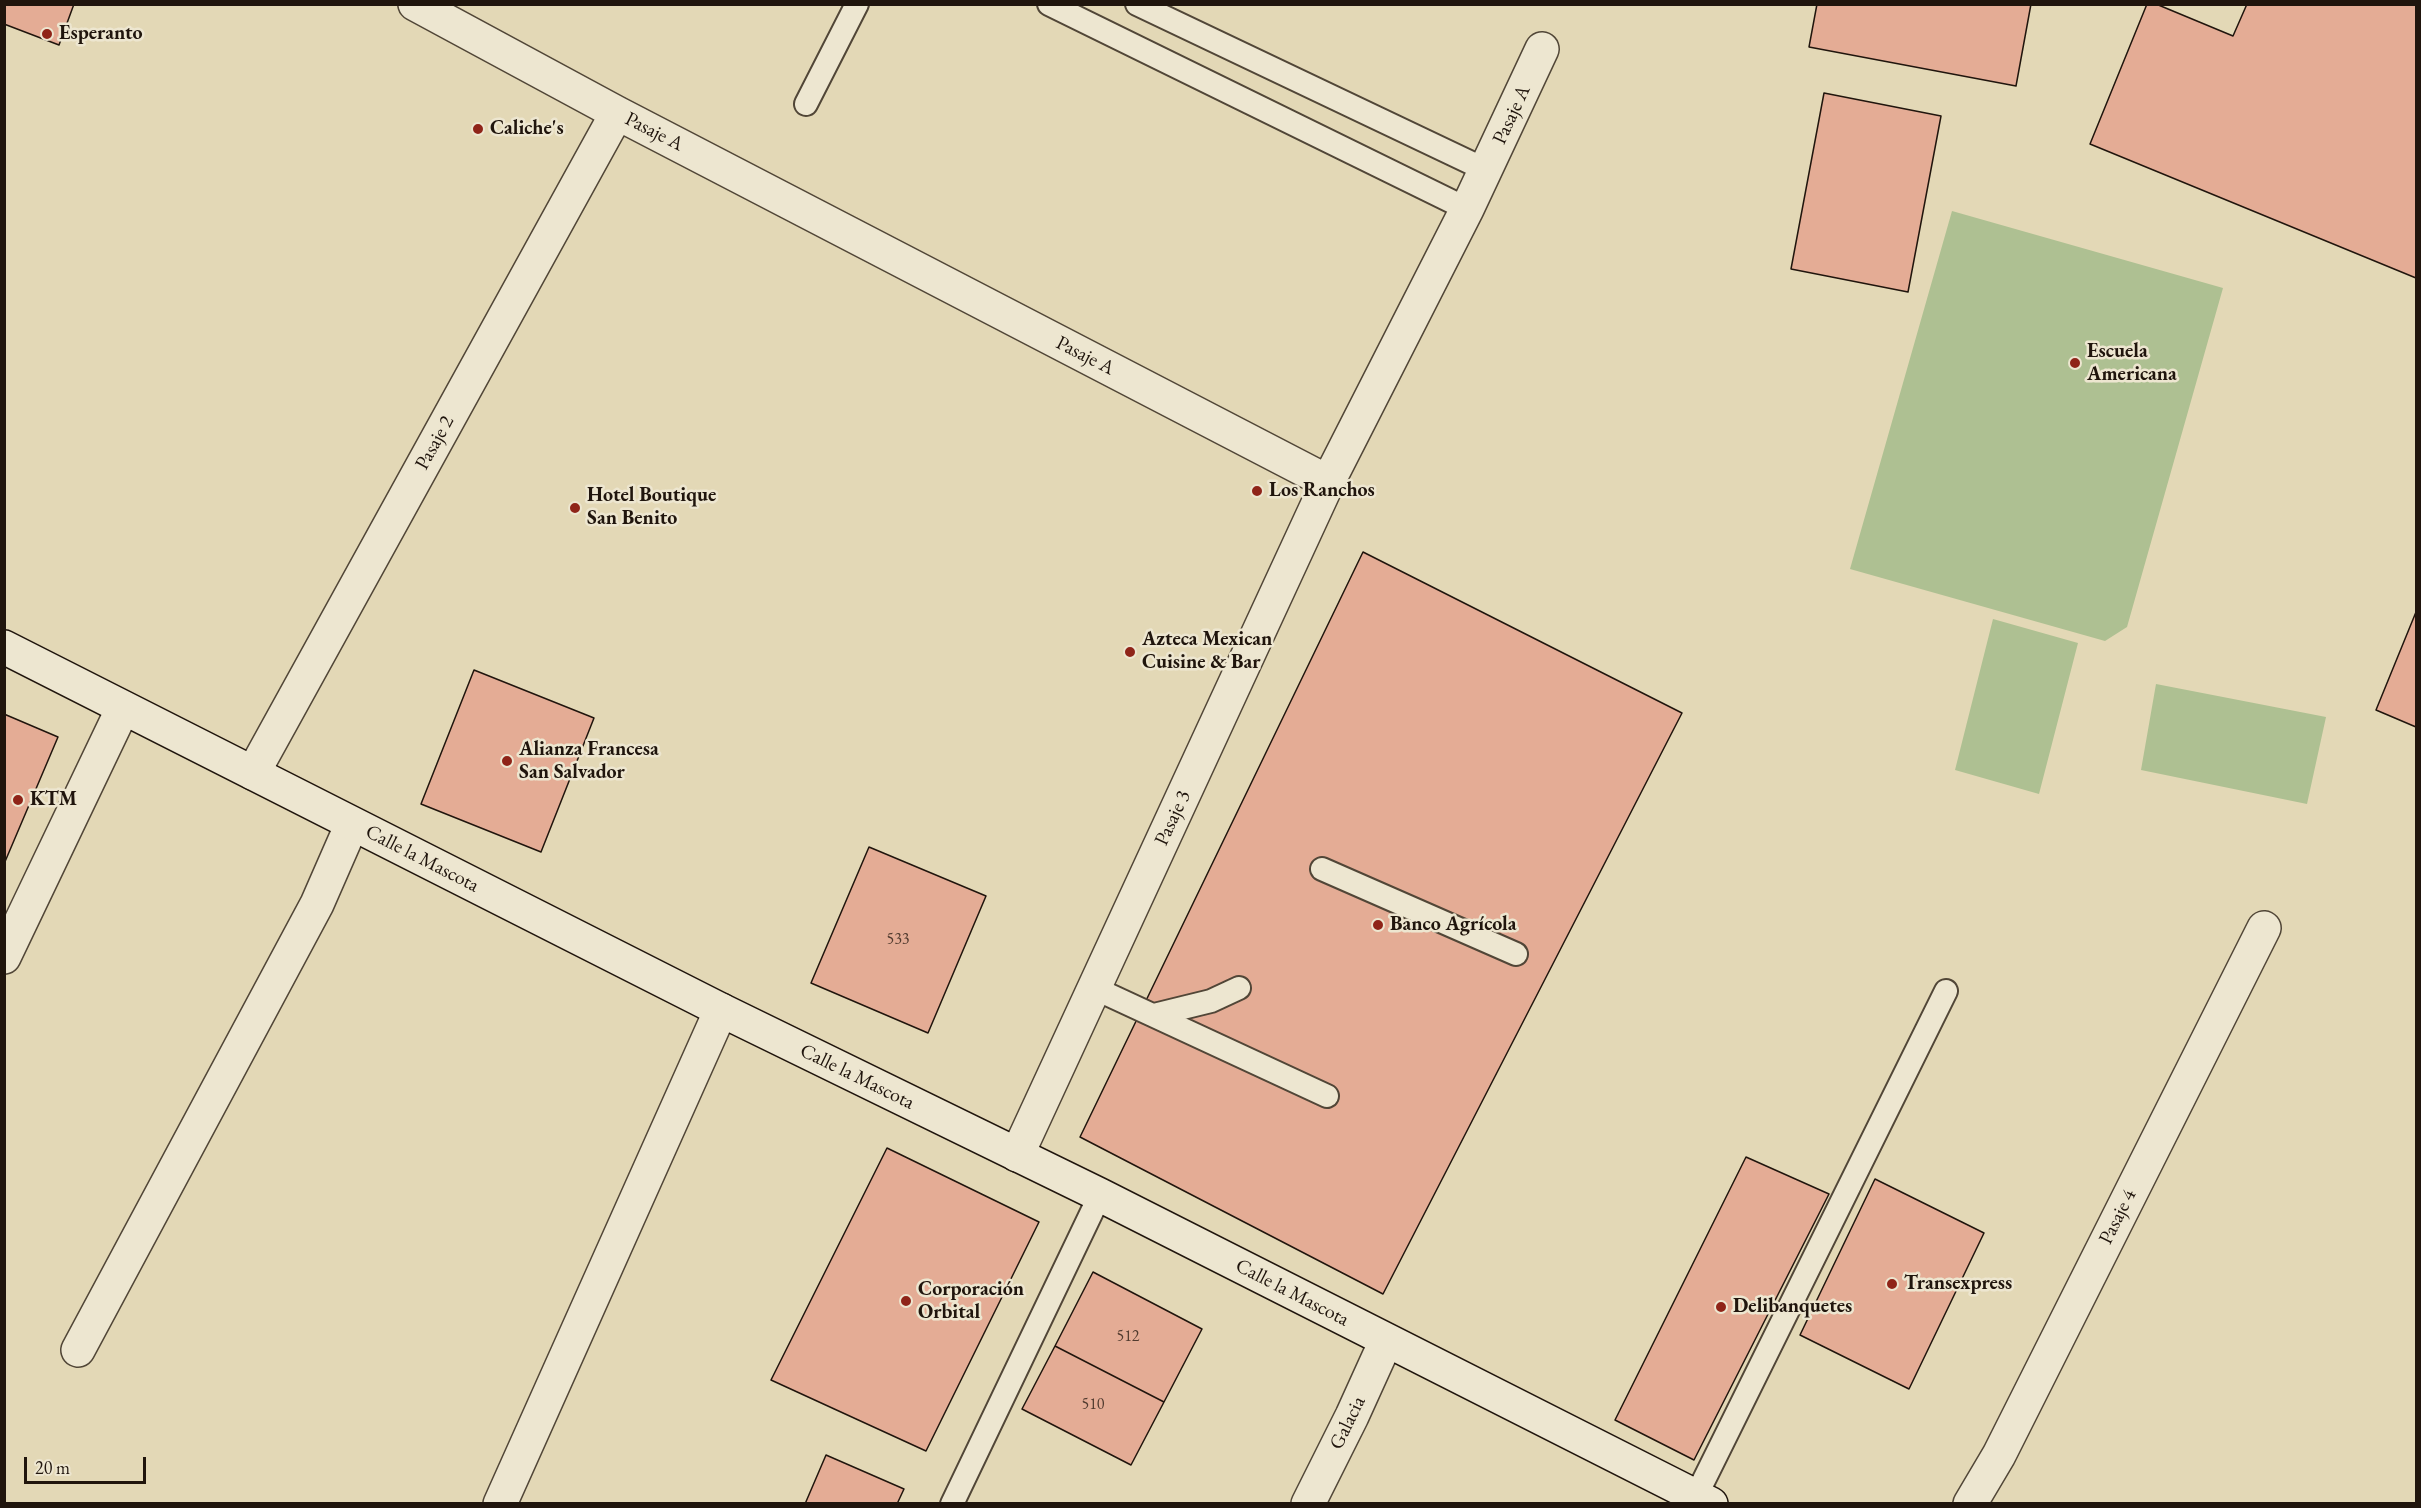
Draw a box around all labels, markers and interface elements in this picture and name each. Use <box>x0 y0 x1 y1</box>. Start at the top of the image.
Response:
place label: Esperanto <box>59 22 143 46</box>
marker: Esperanto <box>40 27 54 41</box>
street label: Pasaje A <box>1488 82 1536 148</box>
street label: Pasaje A <box>621 107 687 157</box>
place label: Caliche's <box>490 117 564 141</box>
marker: Caliche's <box>471 122 485 136</box>
street label: Pasaje A <box>1052 331 1118 381</box>
place label: Escuela Americana <box>2087 340 2177 387</box>
marker: Escuela Americana <box>2068 356 2082 370</box>
street label: Pasaje 2 <box>410 412 460 474</box>
place label: Los Ranchos <box>1269 479 1375 503</box>
place label: Hotel Boutique San Benito <box>587 484 716 531</box>
marker: Los Ranchos <box>1250 484 1264 498</box>
marker: Hotel Boutique San Benito <box>568 501 582 515</box>
place label: Azteca Mexican Cuisine & Bar <box>1142 628 1272 675</box>
marker: Azteca Mexican Cuisine & Bar <box>1123 645 1137 659</box>
place label: Alianza Francesa San Salvador <box>519 738 659 785</box>
marker: Alianza Francesa San Salvador <box>500 754 514 768</box>
street label: Pasaje 3 <box>1150 787 1196 849</box>
place label: KTM <box>30 788 77 812</box>
marker: KTM <box>11 793 25 807</box>
street label: Calle la Mascota <box>361 820 483 898</box>
place label: Banco Agrícola <box>1390 913 1516 937</box>
marker: Banco Agrícola <box>1371 918 1385 932</box>
house number: 533 <box>886 930 910 950</box>
street label: Calle la Mascota <box>796 1039 918 1115</box>
street label: Pasaje 4 <box>2094 1186 2142 1248</box>
street label: Calle la Mascota <box>1231 1254 1353 1332</box>
place label: Transexpress <box>1904 1272 2012 1296</box>
marker: Transexpress <box>1885 1277 1899 1291</box>
place label: Corporación Orbital <box>918 1278 1024 1325</box>
marker: Corporación Orbital <box>899 1294 913 1308</box>
place label: Delibanquetes <box>1733 1295 1852 1319</box>
marker: Delibanquetes <box>1714 1300 1728 1314</box>
house number: 512 <box>1116 1327 1140 1347</box>
street label: Galacia <box>1325 1392 1371 1454</box>
house number: 510 <box>1081 1395 1105 1415</box>
scale bar <box>27 1445 148 1483</box>
text: 20 m <box>35 1456 70 1479</box>

